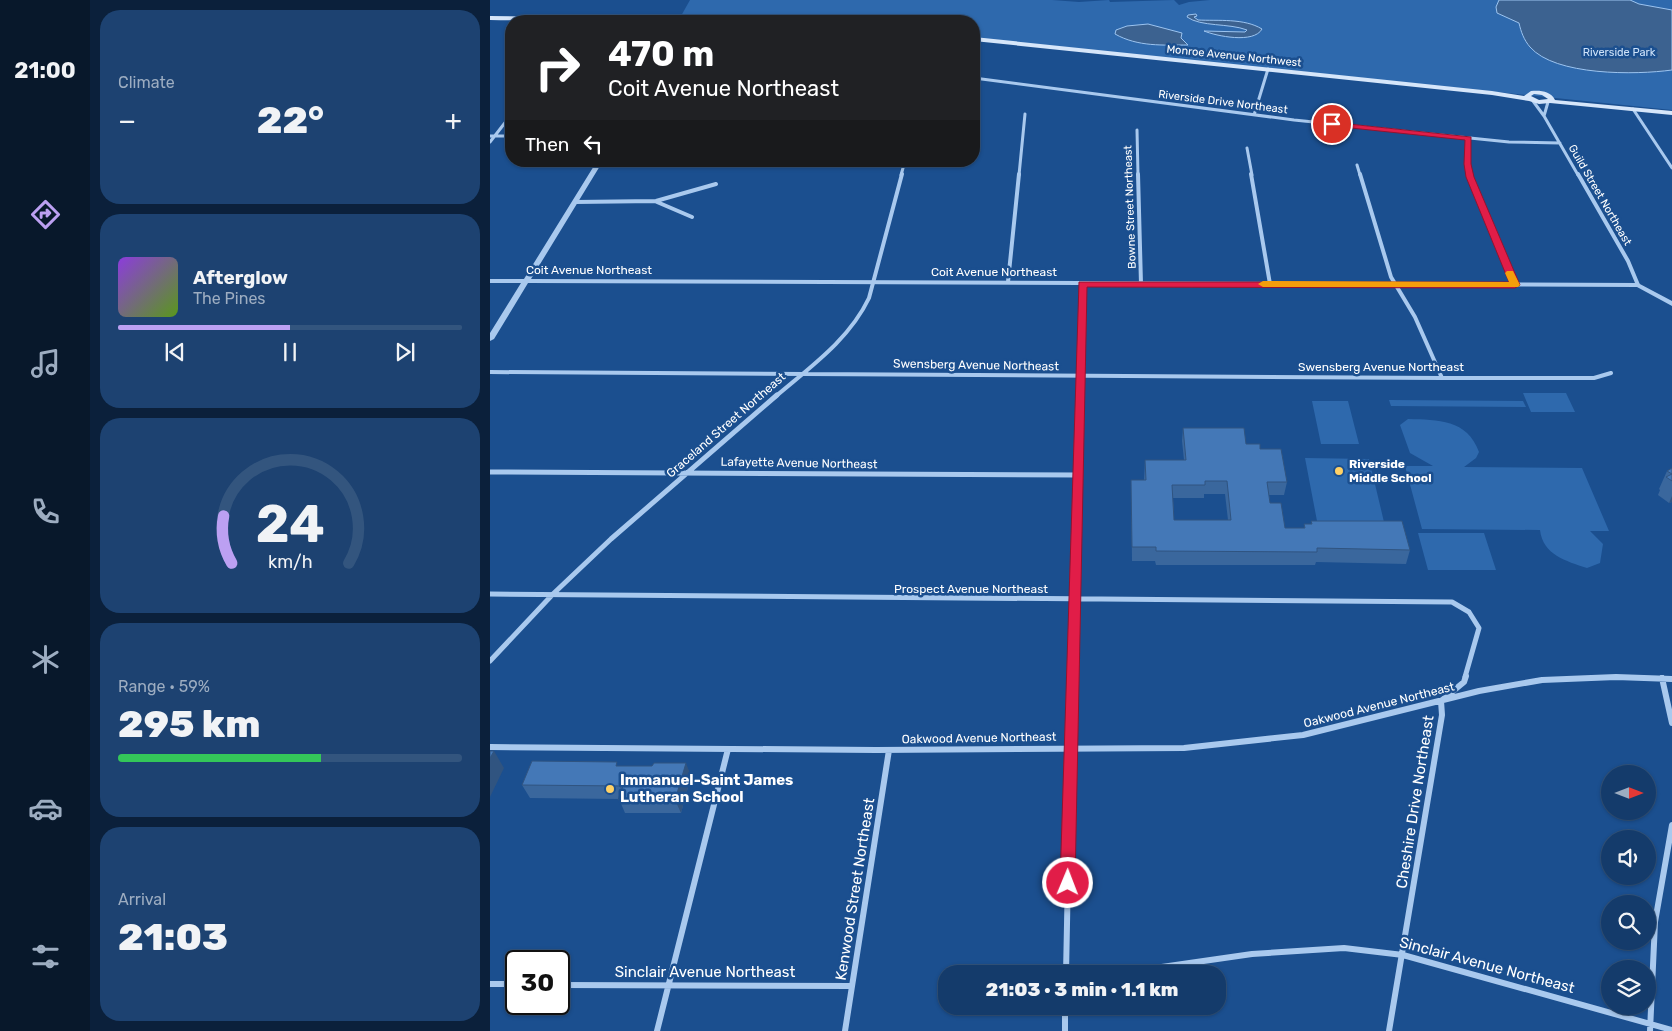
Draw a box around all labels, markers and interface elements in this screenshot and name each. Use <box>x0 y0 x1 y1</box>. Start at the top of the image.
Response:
text: 470 m <box>608 33 714 75</box>
icon: right <box>525 35 590 100</box>
street label: Monroe Avenue Northwest <box>1166 42 1303 70</box>
park label: Riverside Park <box>1583 46 1656 59</box>
text: 21:00 <box>14 57 76 84</box>
text: Climate <box>118 73 175 92</box>
text: Coit Avenue Northeast <box>608 75 839 102</box>
street label: Riverside Drive Northeast <box>1158 88 1289 116</box>
text: 22° <box>257 97 324 143</box>
pin <box>1311 103 1353 145</box>
text: − <box>118 104 136 137</box>
text: + <box>445 104 462 137</box>
icon: arrive <box>1318 110 1346 138</box>
icon: left <box>579 130 607 158</box>
text: Then <box>525 133 569 156</box>
street label: Guild Street Northeast <box>1566 142 1635 248</box>
street label: Bowne Street Northeast <box>1121 144 1139 269</box>
icon: directions <box>28 197 63 232</box>
street label: Coit Avenue Northeast <box>526 263 652 277</box>
street label: Coit Avenue Northeast <box>931 265 1057 279</box>
text: Afterglow <box>193 266 288 289</box>
text: The Pines <box>193 289 266 308</box>
icon: previous <box>161 338 189 366</box>
icon: pause <box>276 338 304 366</box>
icon: next <box>391 338 419 366</box>
icon: music <box>28 346 63 381</box>
street label: Swensberg Avenue Northeast <box>893 357 1059 373</box>
street label: Swensberg Avenue Northeast <box>1298 360 1464 374</box>
street label: Graceland Street Northeast <box>664 369 789 480</box>
street label: Lafayette Avenue Northeast <box>720 455 878 471</box>
place label: Riverside Middle School <box>1349 457 1432 485</box>
marker: Riverside Middle School <box>1333 465 1345 477</box>
text: 24 <box>255 493 325 555</box>
icon: phone <box>28 494 63 529</box>
text: km/h <box>268 551 312 572</box>
street label: Prospect Avenue Northeast <box>894 582 1048 596</box>
icon: climate <box>28 642 63 677</box>
text: Range · 59% <box>118 677 210 696</box>
street label: Oakwood Avenue Northeast <box>1302 679 1456 731</box>
text: 295 km <box>118 701 260 747</box>
street label: Cheshire Drive Northeast <box>1392 714 1438 890</box>
street label: Oakwood Avenue Northeast <box>901 730 1057 746</box>
north arrow <box>1601 765 1656 820</box>
map controls <box>1601 765 1656 1015</box>
place label: Immanuel-Saint James Lutheran School <box>620 771 793 806</box>
marker: Immanuel-Saint James Lutheran School <box>604 783 616 795</box>
icon: car <box>28 791 63 826</box>
street label: Kenwood Street Northeast <box>832 796 878 982</box>
button: sound <box>1601 830 1656 885</box>
position arrow <box>1041 856 1093 908</box>
text: Arrival <box>118 890 166 909</box>
button: search <box>1601 895 1656 950</box>
text: 21:03 <box>118 914 228 960</box>
street label: Sinclair Avenue Northeast <box>1397 933 1577 997</box>
icon: filters <box>28 939 63 974</box>
speed limit sign: 30 <box>505 950 570 1015</box>
button: layers <box>1601 960 1656 1015</box>
street label: Sinclair Avenue Northeast <box>615 963 795 981</box>
text: 21:03 · 3 min · 1.1 km <box>986 978 1178 1001</box>

